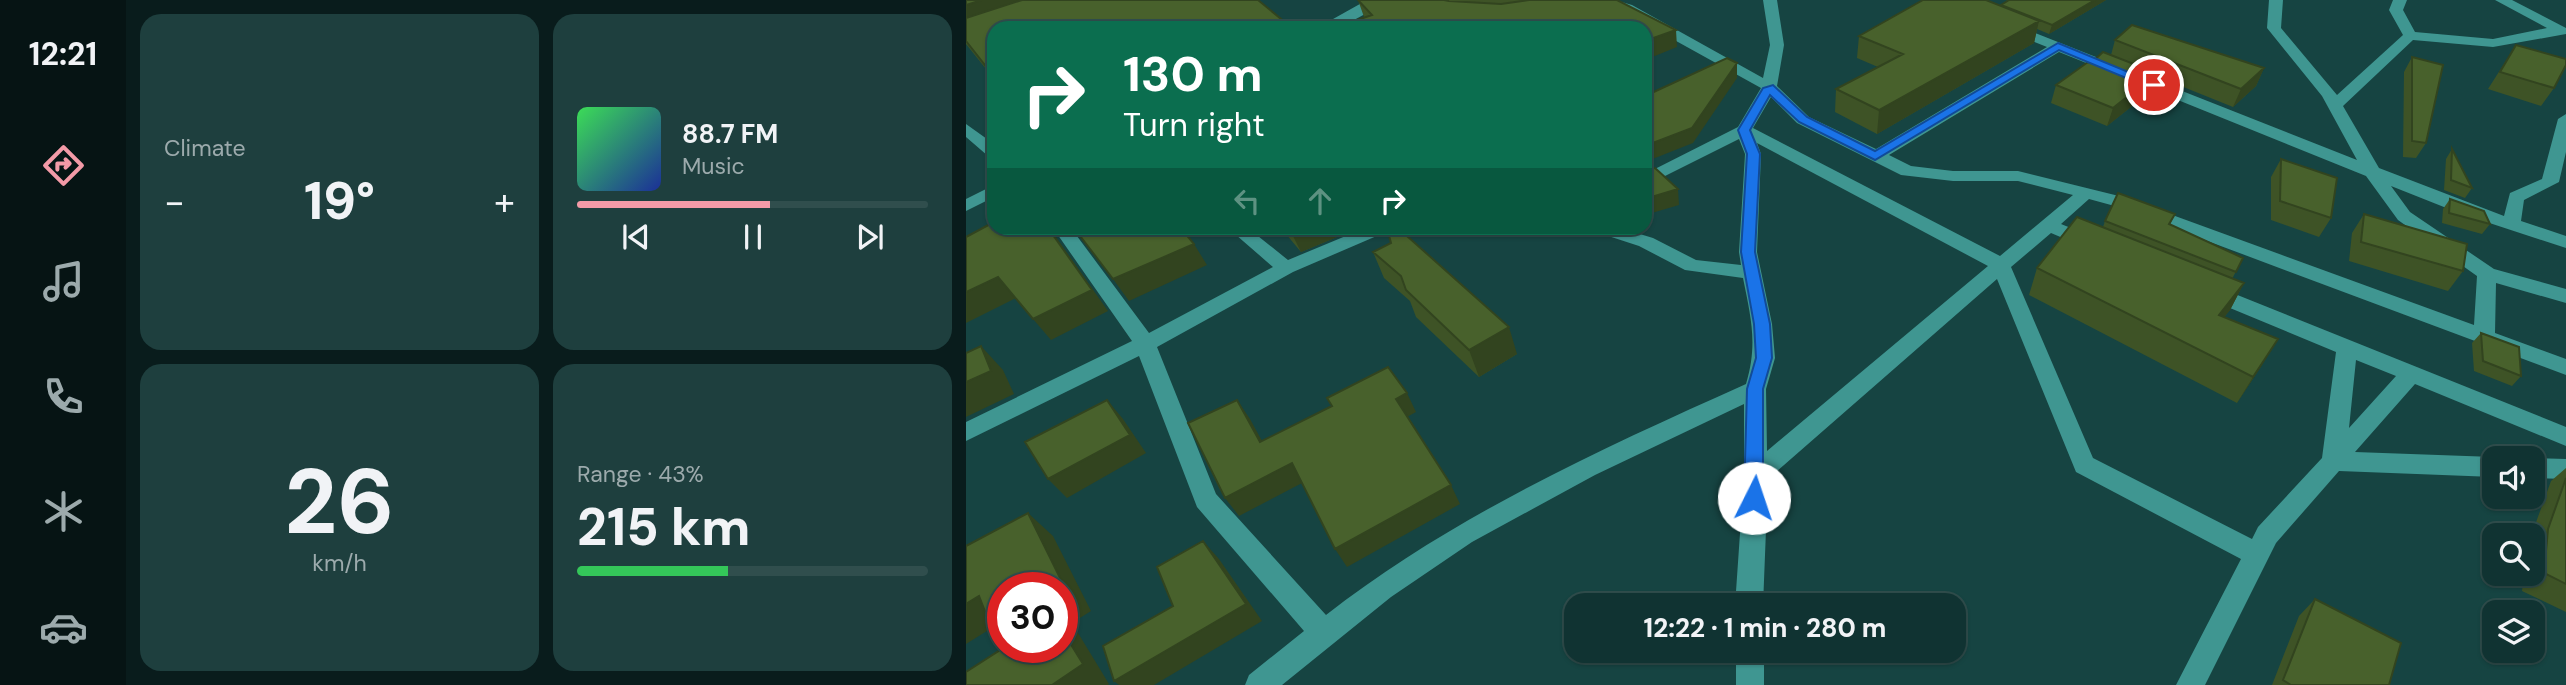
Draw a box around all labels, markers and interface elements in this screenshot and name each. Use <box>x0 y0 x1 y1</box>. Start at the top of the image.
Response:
text: 12:21 <box>29 33 97 75</box>
text: 130 m <box>1123 42 1263 106</box>
icon: right <box>1008 49 1099 140</box>
pin <box>2124 55 2184 115</box>
icon: arrive <box>2135 66 2173 104</box>
text: Turn right <box>1123 104 1265 146</box>
text: 88.7 FM <box>682 117 778 151</box>
text: Climate <box>164 133 246 163</box>
icon: directions <box>39 141 88 190</box>
text: Music <box>682 151 745 181</box>
text: 19° <box>304 167 375 235</box>
text: − <box>164 177 185 227</box>
text: + <box>494 177 515 227</box>
icon: left <box>1228 182 1266 220</box>
icon: ahead <box>1301 182 1339 220</box>
icon: right <box>1374 182 1412 220</box>
icon: previous <box>617 218 655 256</box>
icon: pause <box>734 218 772 256</box>
icon: next <box>851 218 889 256</box>
icon: music <box>39 257 88 306</box>
icon: phone <box>39 372 88 421</box>
text: 26 <box>284 443 395 561</box>
map controls <box>2482 446 2545 663</box>
button: sound <box>2482 446 2545 509</box>
text: Range · 43% <box>577 459 704 489</box>
position arrow <box>1717 461 1791 535</box>
icon: climate <box>39 487 88 536</box>
text: 215 km <box>577 493 750 561</box>
button: search <box>2482 523 2545 586</box>
text: km/h <box>312 548 367 578</box>
speed limit sign: 30 <box>987 572 1078 663</box>
button: layers <box>2482 600 2545 663</box>
icon: car <box>39 603 88 652</box>
text: 12:22 · 1 min · 280 m <box>1644 611 1886 645</box>

